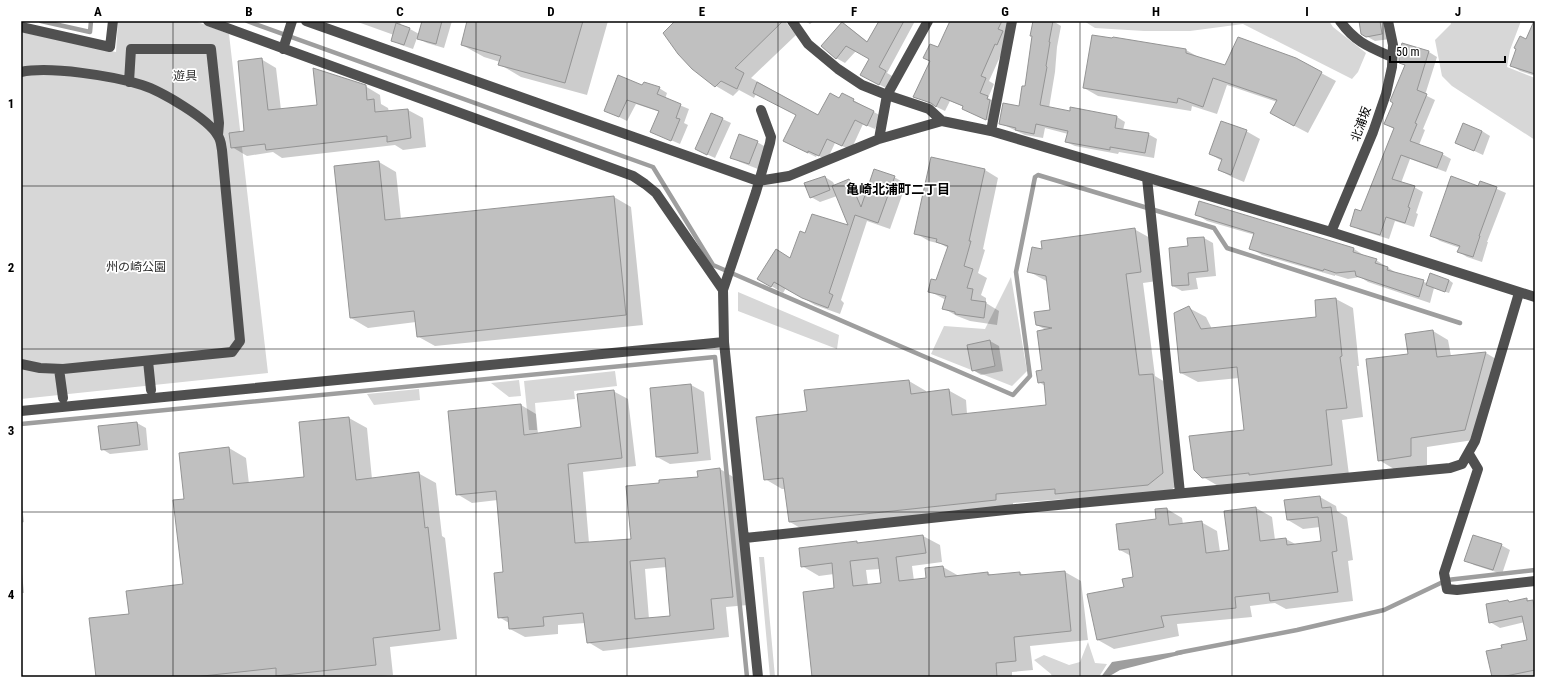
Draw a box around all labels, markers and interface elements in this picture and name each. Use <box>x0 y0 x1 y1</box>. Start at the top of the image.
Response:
text: A <box>94 4 102 19</box>
text: B <box>245 4 253 19</box>
text: C <box>396 4 404 19</box>
text: D <box>547 4 555 19</box>
text: E <box>699 4 706 19</box>
text: F <box>851 4 857 19</box>
text: G <box>1001 4 1009 19</box>
text: H <box>1152 4 1160 19</box>
text: I <box>1305 4 1309 19</box>
text: J <box>1455 4 1461 19</box>
scale bar <box>1390 38 1505 64</box>
text: 50 m <box>1396 45 1420 59</box>
park label: 遊具 <box>173 69 197 83</box>
text: 1 <box>8 96 14 111</box>
street label: 北浦坂 <box>1348 105 1374 143</box>
district label: 亀崎北浦町二丁目 <box>846 182 950 197</box>
text: 2 <box>8 260 15 275</box>
park label: 州の崎公園 <box>106 260 166 274</box>
text: 3 <box>8 423 14 438</box>
text: 4 <box>8 587 15 602</box>

